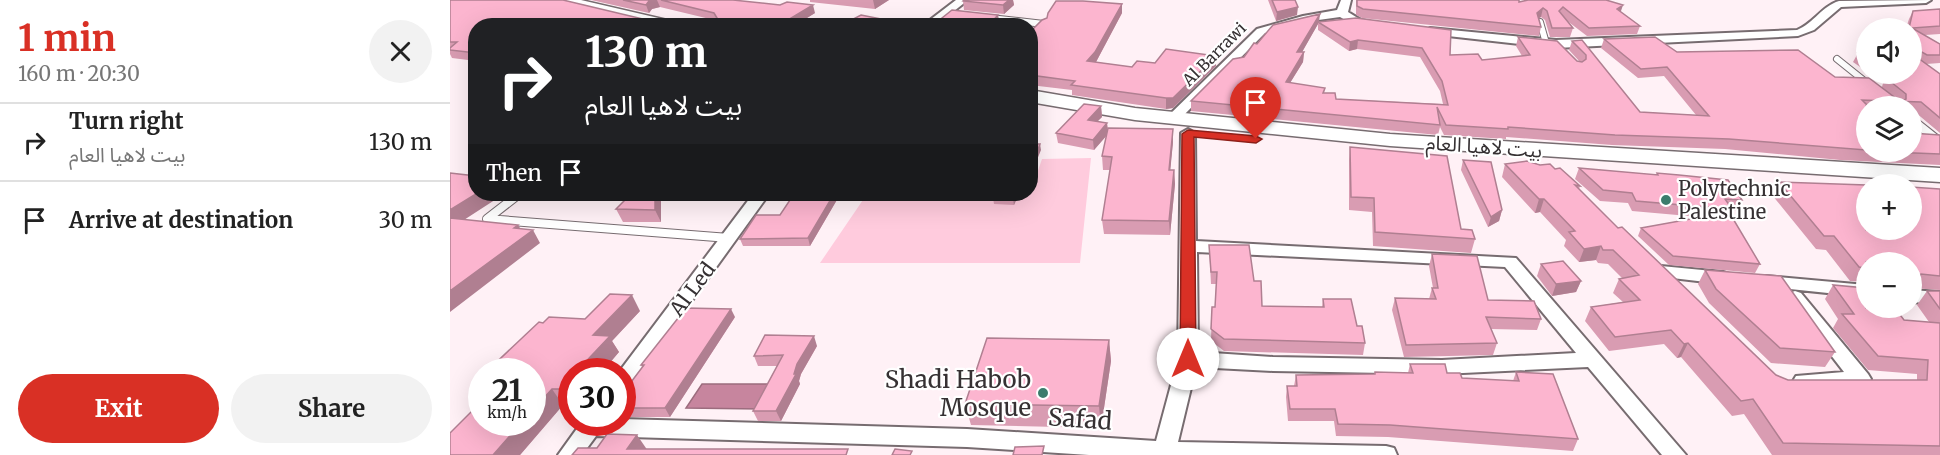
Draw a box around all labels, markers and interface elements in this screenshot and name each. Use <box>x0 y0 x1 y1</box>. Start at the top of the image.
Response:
text: 1 min <box>18 16 116 61</box>
street label: Al Barrawi <box>1177 18 1250 91</box>
map controls <box>1856 18 1922 318</box>
button: sound <box>1856 18 1922 84</box>
button: close <box>369 20 432 83</box>
text: 130 m <box>585 26 707 78</box>
icon: right <box>486 42 564 120</box>
text: 160 m · 20:30 <box>18 61 140 86</box>
pin <box>1230 77 1281 139</box>
icon: arrive <box>1239 86 1272 119</box>
text: بيت لاهيا العام <box>585 88 742 122</box>
button: layers <box>1856 96 1922 162</box>
text: Turn right <box>69 107 183 135</box>
icon: right <box>18 126 51 159</box>
text: 130 m <box>369 128 432 156</box>
street label: بيت لاهيا العام <box>1425 129 1543 166</box>
text: بيت لاهيا العام <box>69 142 185 167</box>
icon: arrive <box>554 156 587 189</box>
text: Then <box>486 159 542 187</box>
button: + <box>1856 174 1922 240</box>
place label: Polytechnic Palestine <box>1678 176 1791 224</box>
marker: Polytechnic Palestine <box>1659 193 1673 207</box>
icon: arrive <box>18 204 51 237</box>
text: Arrive at destination <box>69 206 293 234</box>
text: 30 m <box>378 206 432 234</box>
button: − <box>1856 252 1922 318</box>
street label: Al Led <box>663 257 720 322</box>
position arrow <box>1156 327 1220 391</box>
speed limit sign: 30 <box>558 358 636 436</box>
place label: Shadi Habob Mosque <box>885 364 1031 423</box>
text: 21 <box>492 371 522 409</box>
button: Exit <box>18 374 219 443</box>
button: Share <box>231 374 432 443</box>
marker: Shadi Habob Mosque <box>1036 386 1050 400</box>
street label: Safad <box>1047 401 1113 437</box>
text: km/h <box>487 403 527 422</box>

